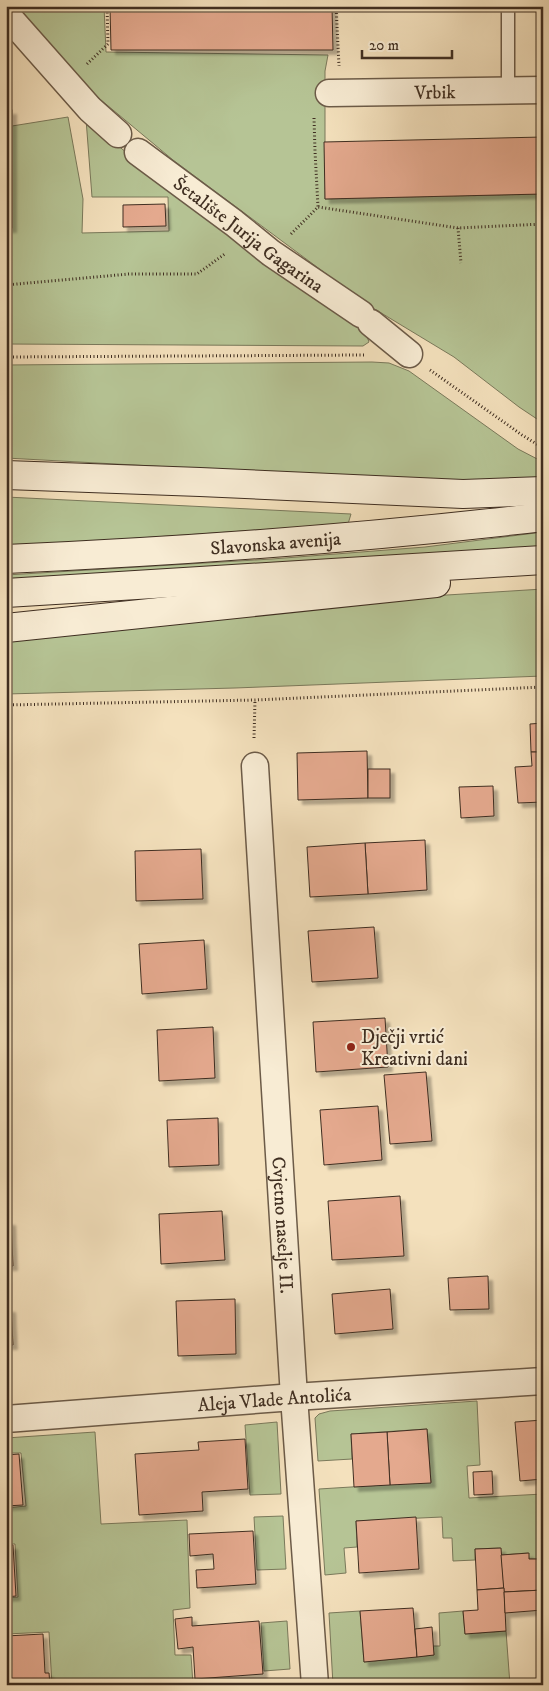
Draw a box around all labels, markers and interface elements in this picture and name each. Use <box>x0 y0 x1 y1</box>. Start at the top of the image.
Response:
scale bar <box>362 28 452 60</box>
text: 20 m <box>369 36 399 55</box>
street label: Vrbik <box>413 81 456 105</box>
street label: Šetalište Jurija Gagarina <box>169 171 327 298</box>
street label: Slavonska avenija <box>210 528 342 561</box>
place label: Dječji vrtić Kreativni dani <box>361 1026 468 1071</box>
marker: Dječji vrtić Kreativni dani <box>345 1041 357 1053</box>
street label: Cvjetno naselje II. <box>266 1156 298 1294</box>
street label: Aleja Vlade Antolića <box>197 1383 352 1417</box>

